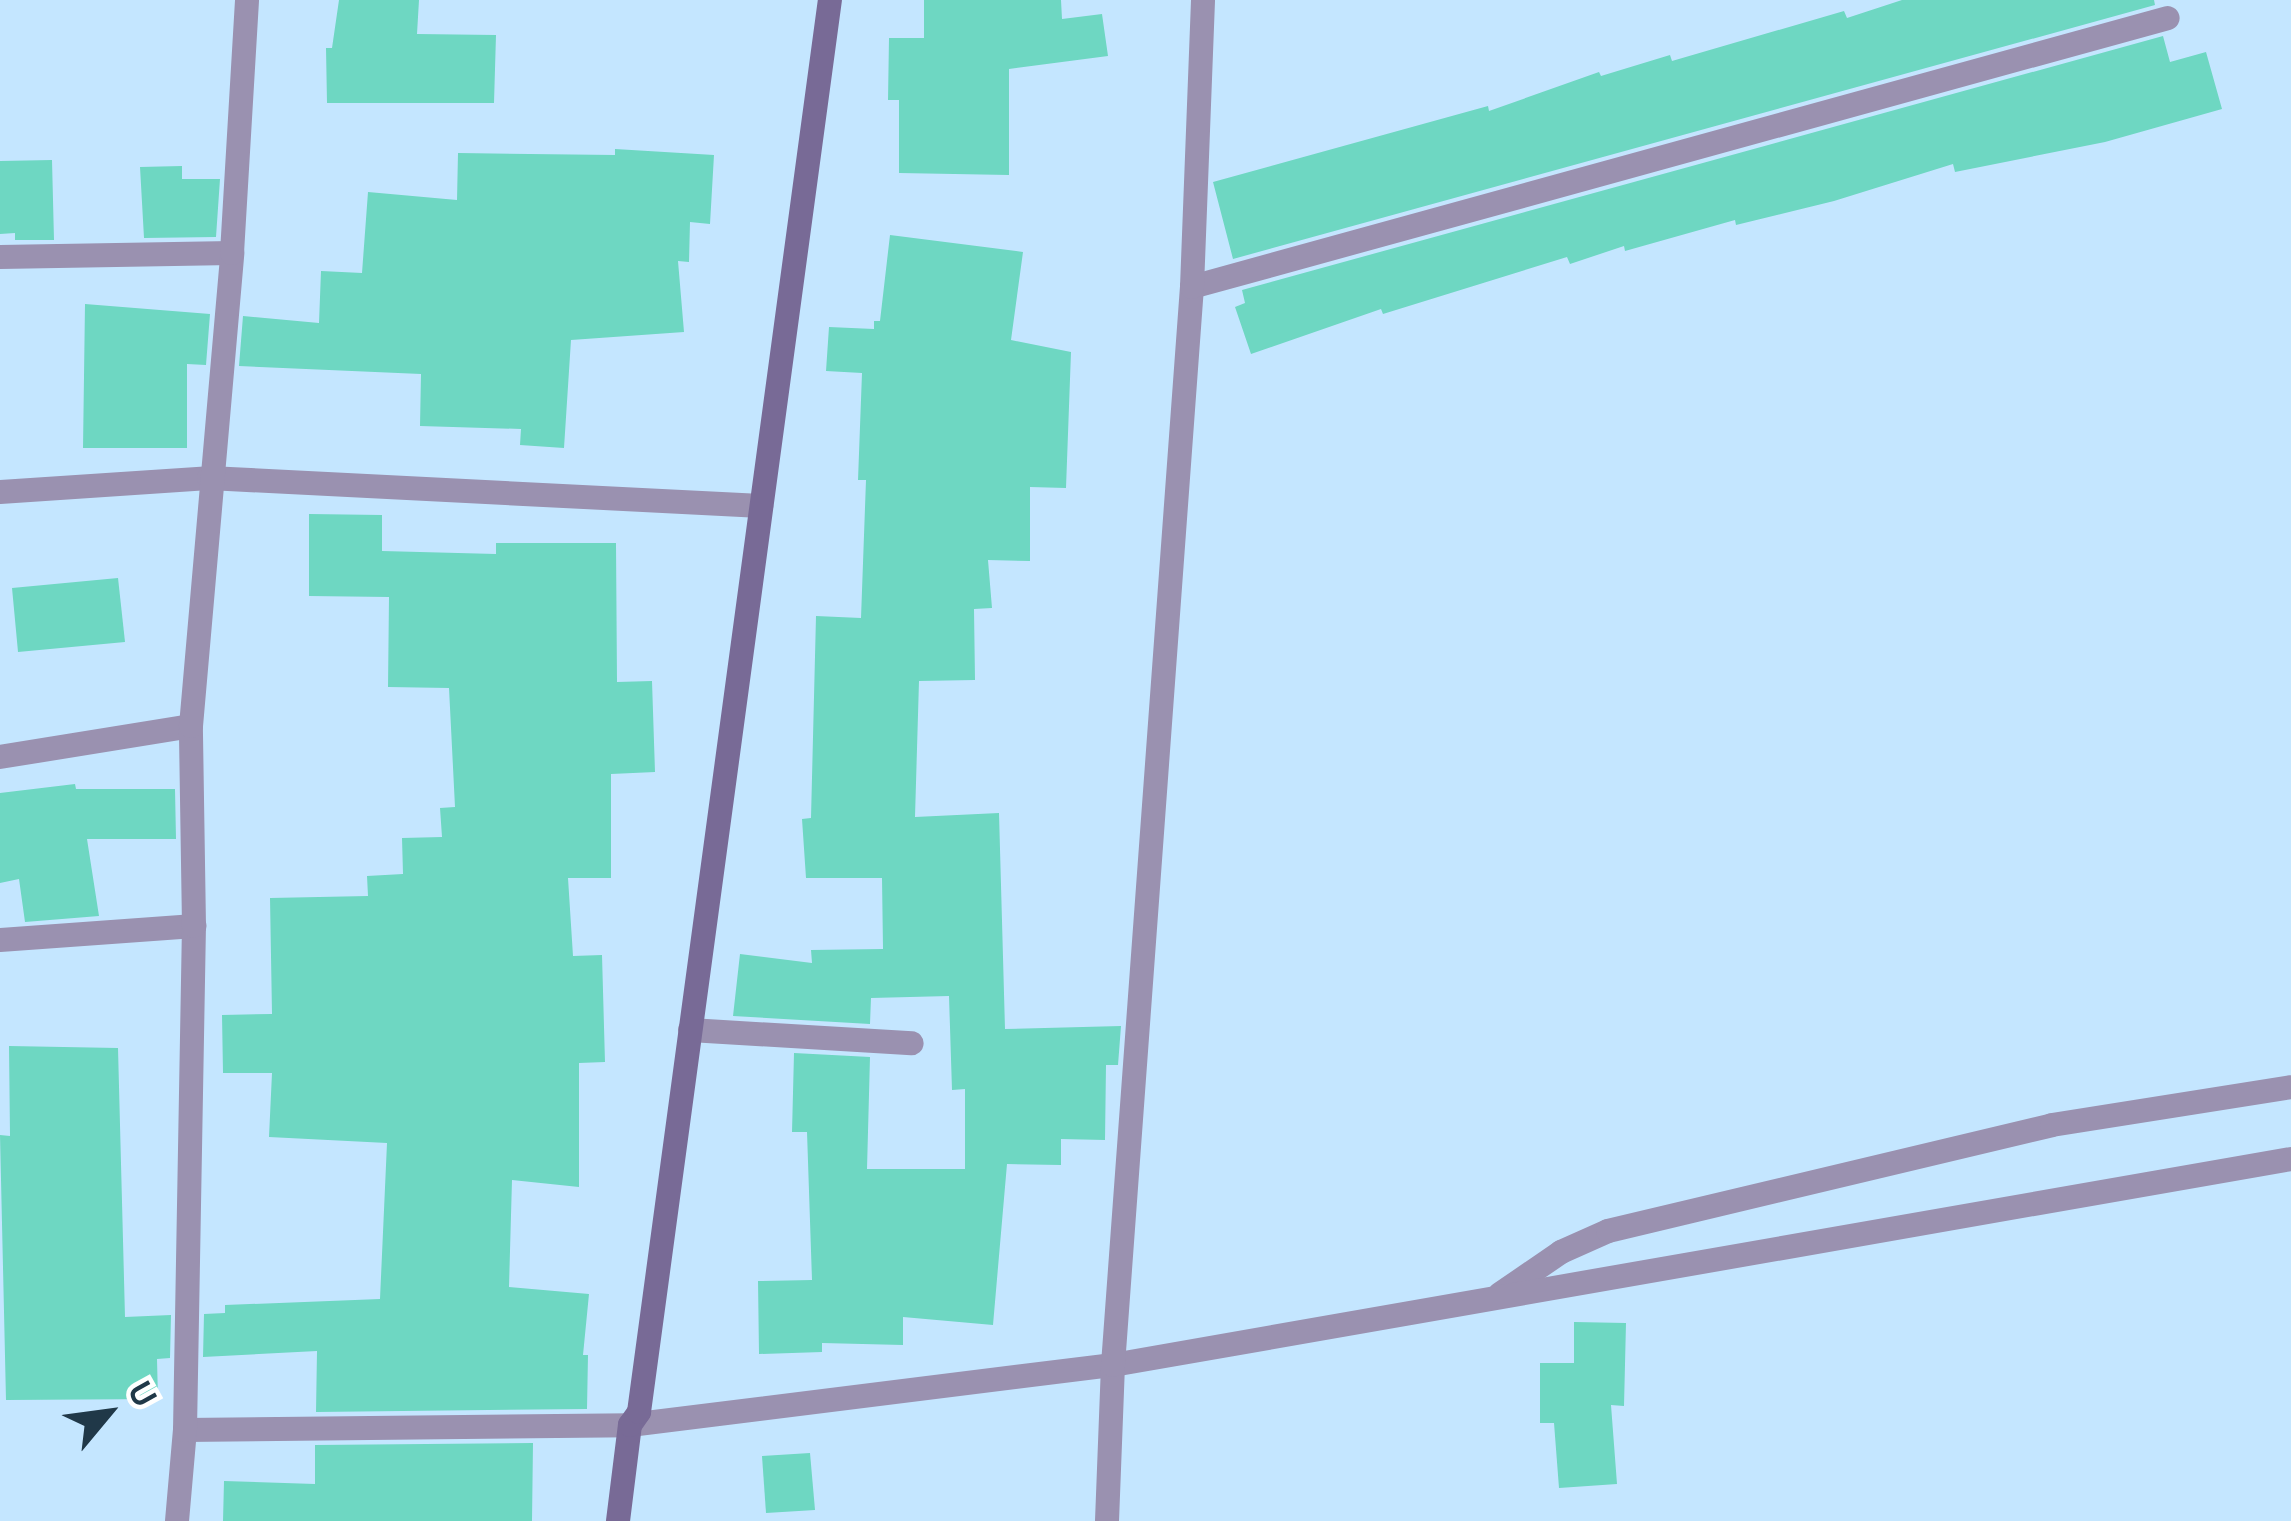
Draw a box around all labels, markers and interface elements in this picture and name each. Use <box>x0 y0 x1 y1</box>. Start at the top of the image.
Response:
north arrow <box>48 1353 168 1473</box>
text: U <box>115 1375 164 1416</box>

